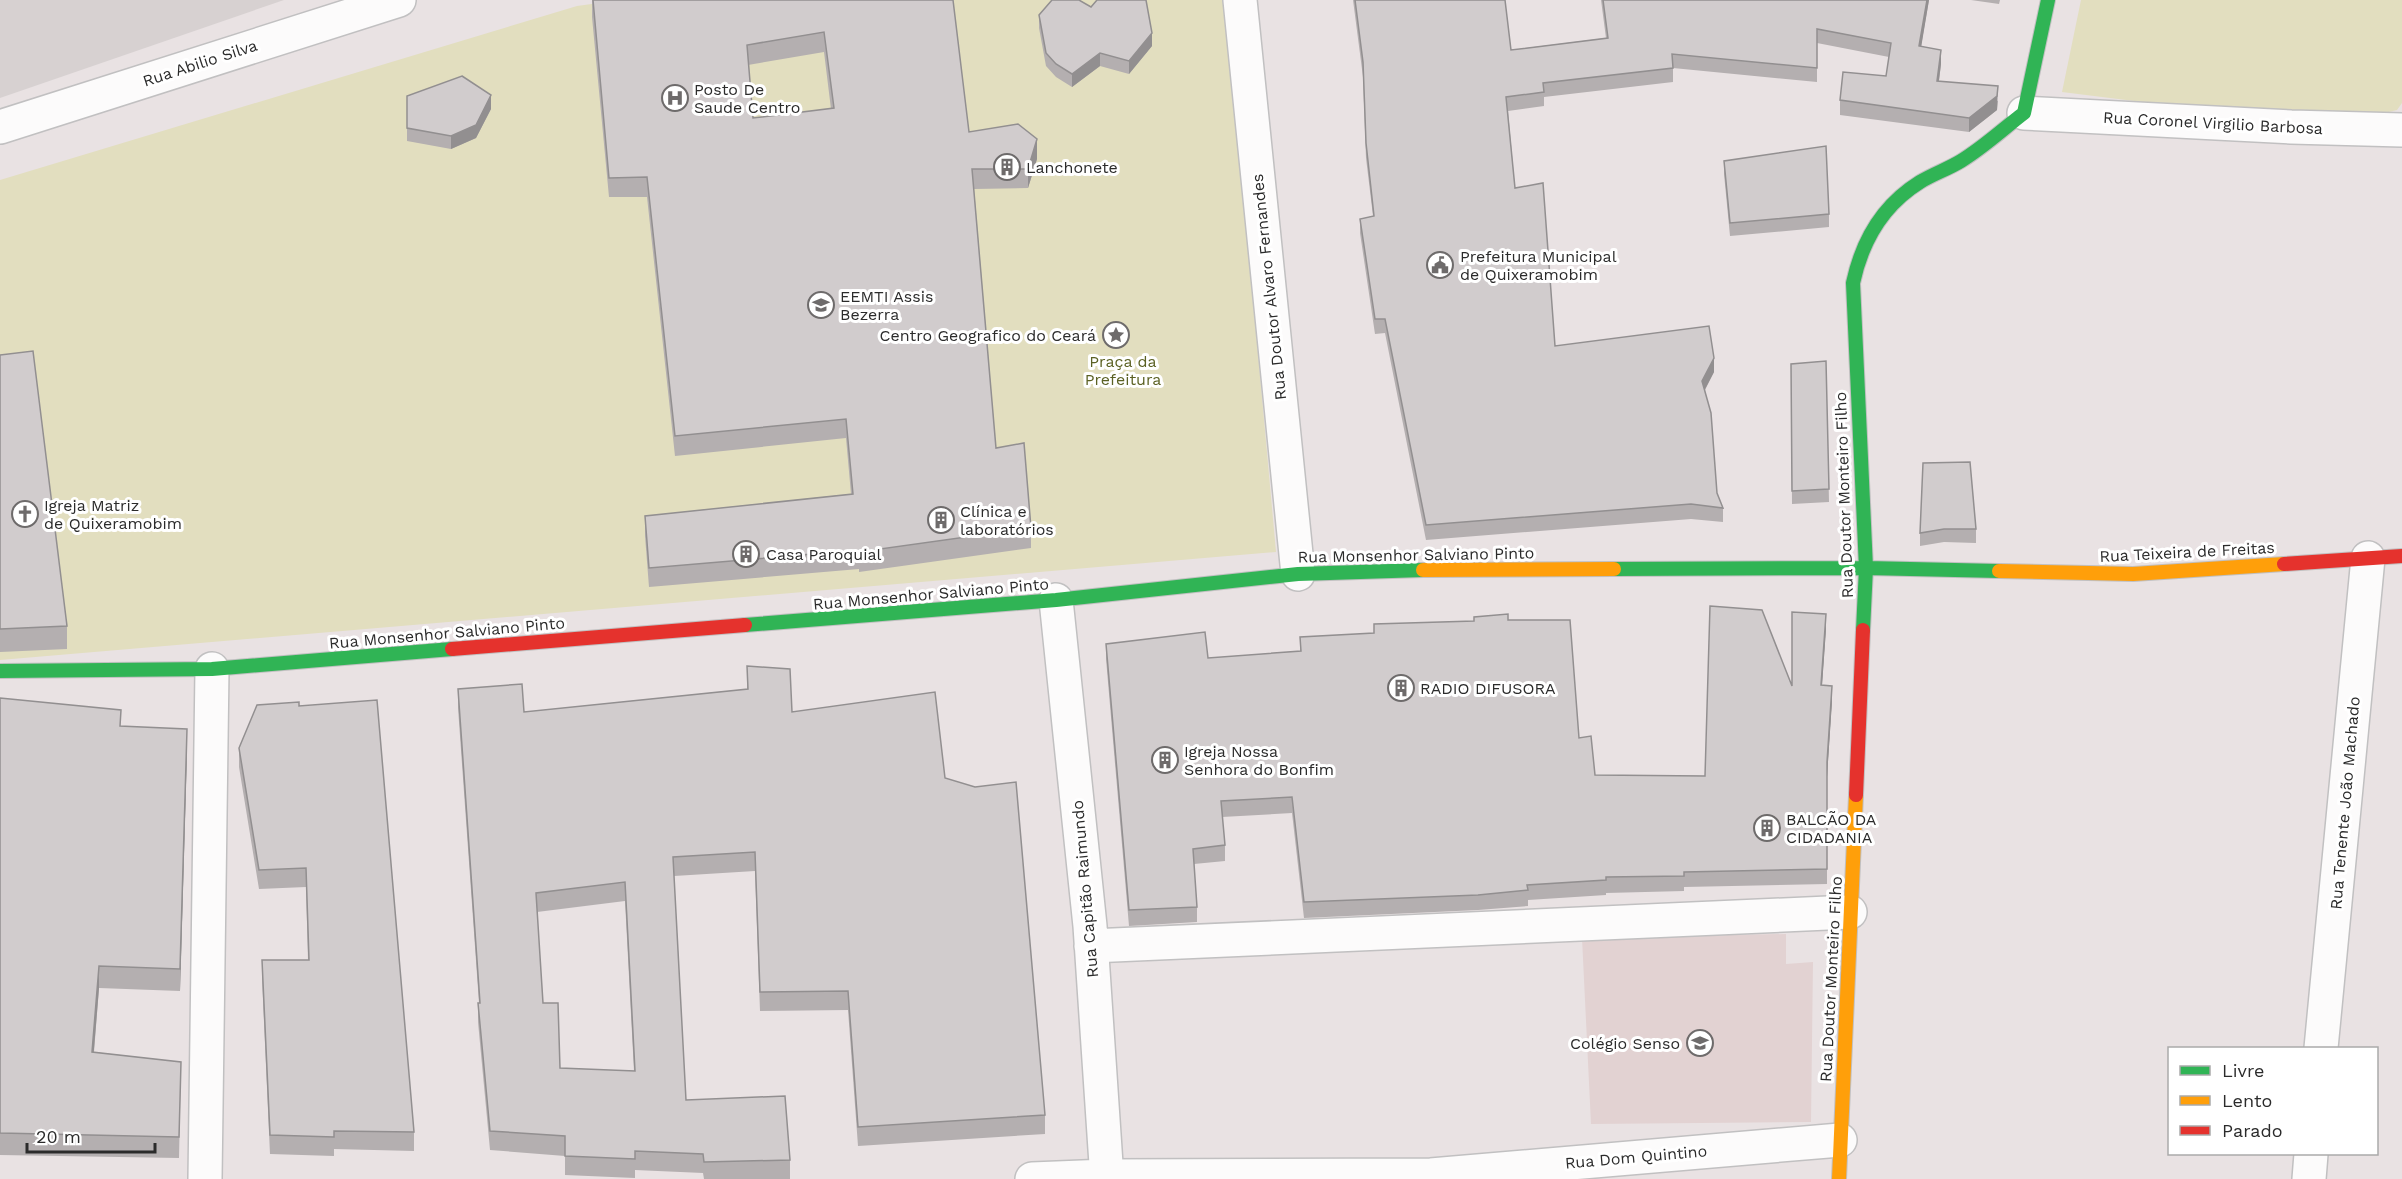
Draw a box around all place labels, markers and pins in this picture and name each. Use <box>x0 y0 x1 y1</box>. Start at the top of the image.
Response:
place label: Posto De Saude Centro <box>694 80 800 117</box>
hospital icon: Posto De Saude Centro <box>660 83 690 113</box>
building icon: Lanchonete <box>992 152 1022 182</box>
place label: Lanchonete <box>1026 158 1118 177</box>
place label: Prefeitura Municipal de Quixeramobim <box>1460 247 1617 284</box>
public building icon: Prefeitura Municipal de Quixeramobim <box>1425 250 1455 280</box>
place label: EEMTI Assis Bezerra <box>840 287 933 324</box>
school or university icon: EEMTI Assis Bezerra <box>806 290 836 320</box>
place icon: Centro Geografico do Ceará <box>1101 320 1131 350</box>
place label: Centro Geografico do Ceará <box>879 326 1096 345</box>
place label: Igreja Matriz de Quixeramobim <box>44 496 182 533</box>
church icon: Igreja Matriz de Quixeramobim <box>10 499 40 529</box>
place label: Clínica e laboratórios <box>960 502 1054 539</box>
building icon: Clínica e laboratórios <box>926 505 956 535</box>
building icon: Casa Paroquial <box>731 539 761 569</box>
place label: Casa Paroquial <box>766 545 882 564</box>
building icon: RADIO DIFUSORA <box>1386 673 1416 703</box>
place label: RADIO DIFUSORA <box>1420 679 1556 698</box>
place label: Igreja Nossa Senhora do Bonfim <box>1184 742 1334 779</box>
building icon: Igreja Nossa Senhora do Bonfim <box>1150 745 1180 775</box>
place label: BALCÃO DA CIDADANIA <box>1786 810 1877 847</box>
building icon: BALCÃO DA CIDADANIA <box>1752 813 1782 843</box>
school or university icon: Colégio Senso <box>1685 1028 1715 1058</box>
place label: Colégio Senso <box>1570 1034 1680 1053</box>

